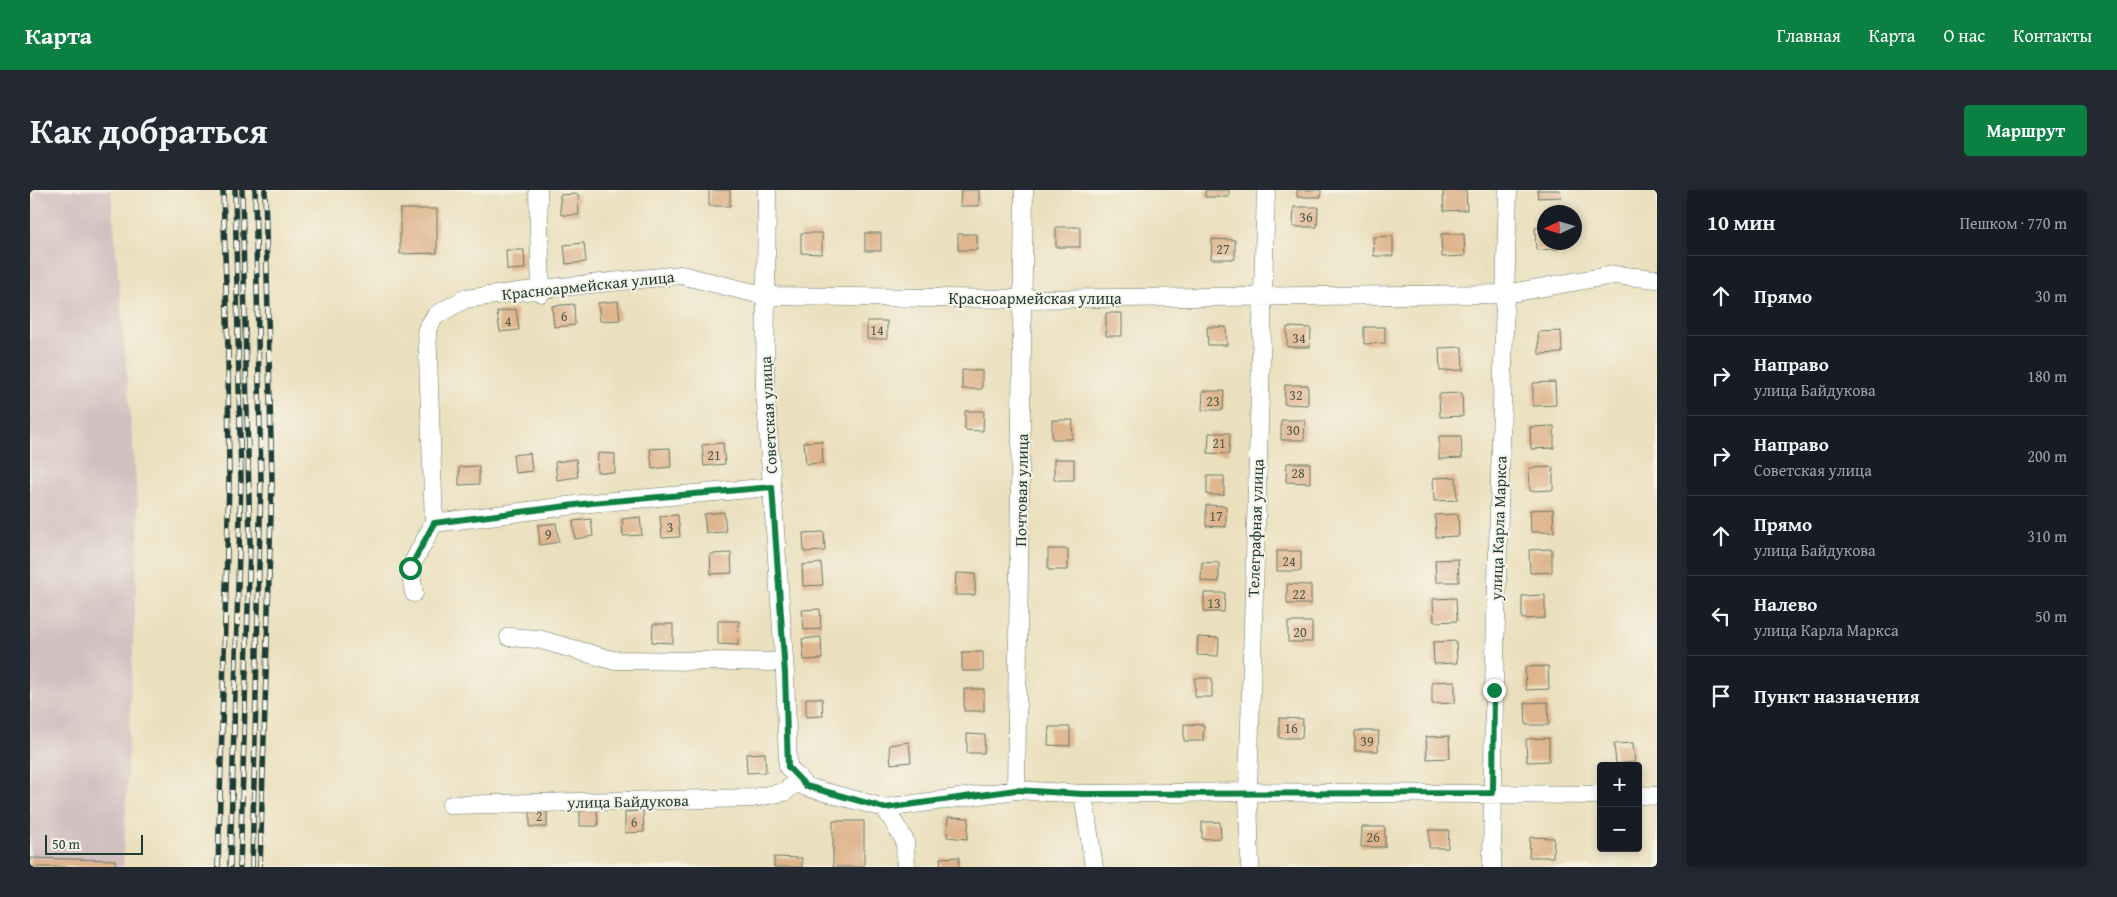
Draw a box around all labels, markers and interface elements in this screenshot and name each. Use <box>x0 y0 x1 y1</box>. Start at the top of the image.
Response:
text: Карта <box>25 18 92 53</box>
text: Главная <box>1777 22 1841 49</box>
text: Карта <box>1869 22 1915 49</box>
text: О нас <box>1943 22 1985 49</box>
text: Контакты <box>2013 22 2092 49</box>
text: Как добраться <box>30 105 268 156</box>
button: Маршрут <box>1964 105 2087 156</box>
north arrow <box>1537 205 1582 250</box>
house number: 36 <box>1299 207 1313 227</box>
text: 10 мин <box>1707 207 1775 238</box>
text: Пешком · 770 m <box>1960 211 2067 235</box>
house number: 27 <box>1216 239 1230 259</box>
street label: Красноармейская улица <box>501 264 676 306</box>
icon: ahead <box>1707 282 1735 310</box>
text: Прямо <box>1754 282 1812 310</box>
text: 30 m <box>2035 284 2067 308</box>
street label: Красноармейская улица <box>948 286 1122 310</box>
house number: 6 <box>561 306 568 326</box>
house number: 4 <box>505 311 512 331</box>
house number: 14 <box>870 320 884 340</box>
house number: 34 <box>1292 328 1306 348</box>
text: Направо <box>1754 350 1829 378</box>
street label: Советская улица <box>753 355 783 474</box>
icon: right <box>1707 362 1735 390</box>
text: 180 m <box>2027 364 2067 388</box>
text: улица Байдукова <box>1754 378 1876 402</box>
house number: 32 <box>1289 385 1303 405</box>
house number: 23 <box>1206 391 1220 411</box>
house number: 30 <box>1286 420 1300 440</box>
text: Направо <box>1754 430 1829 458</box>
street label: Почтовая улица <box>1008 433 1034 547</box>
house number: 21 <box>1212 433 1226 453</box>
icon: right <box>1707 442 1735 470</box>
text: 200 m <box>2027 444 2067 468</box>
house number: 21 <box>707 445 721 465</box>
street label: улица Карла Маркса <box>1483 455 1513 602</box>
street label: Телеграфная улица <box>1241 458 1269 598</box>
text: Советская улица <box>1754 458 1872 482</box>
house number: 28 <box>1291 463 1305 483</box>
house number: 17 <box>1209 506 1223 526</box>
text: Прямо <box>1754 510 1812 538</box>
house number: 3 <box>667 517 673 537</box>
icon: ahead <box>1707 522 1735 550</box>
house number: 9 <box>545 524 552 544</box>
text: 310 m <box>2027 524 2067 548</box>
text: улица Байдукова <box>1754 538 1876 562</box>
house number: 24 <box>1282 551 1296 571</box>
route start <box>399 557 422 580</box>
house number: 22 <box>1292 584 1306 604</box>
text: Налево <box>1754 590 1817 618</box>
house number: 13 <box>1207 593 1221 613</box>
icon: left <box>1707 602 1735 630</box>
text: 50 m <box>2035 604 2067 628</box>
text: улица Карла Маркса <box>1754 618 1899 642</box>
house number: 20 <box>1293 622 1307 642</box>
route end <box>1483 679 1506 702</box>
icon: arrive <box>1707 682 1735 710</box>
text: Пункт назначения <box>1754 682 1920 710</box>
house number: 16 <box>1284 718 1298 738</box>
house number: 39 <box>1360 731 1374 751</box>
map controls <box>1597 762 1642 852</box>
button: + <box>1597 762 1642 807</box>
street label: улица Байдукова <box>566 788 689 814</box>
house number: 2 <box>536 806 542 826</box>
button: − <box>1597 807 1642 852</box>
house number: 6 <box>631 812 638 832</box>
house number: 26 <box>1366 827 1380 847</box>
scale bar <box>45 832 142 855</box>
text: 50 m <box>52 834 80 854</box>

